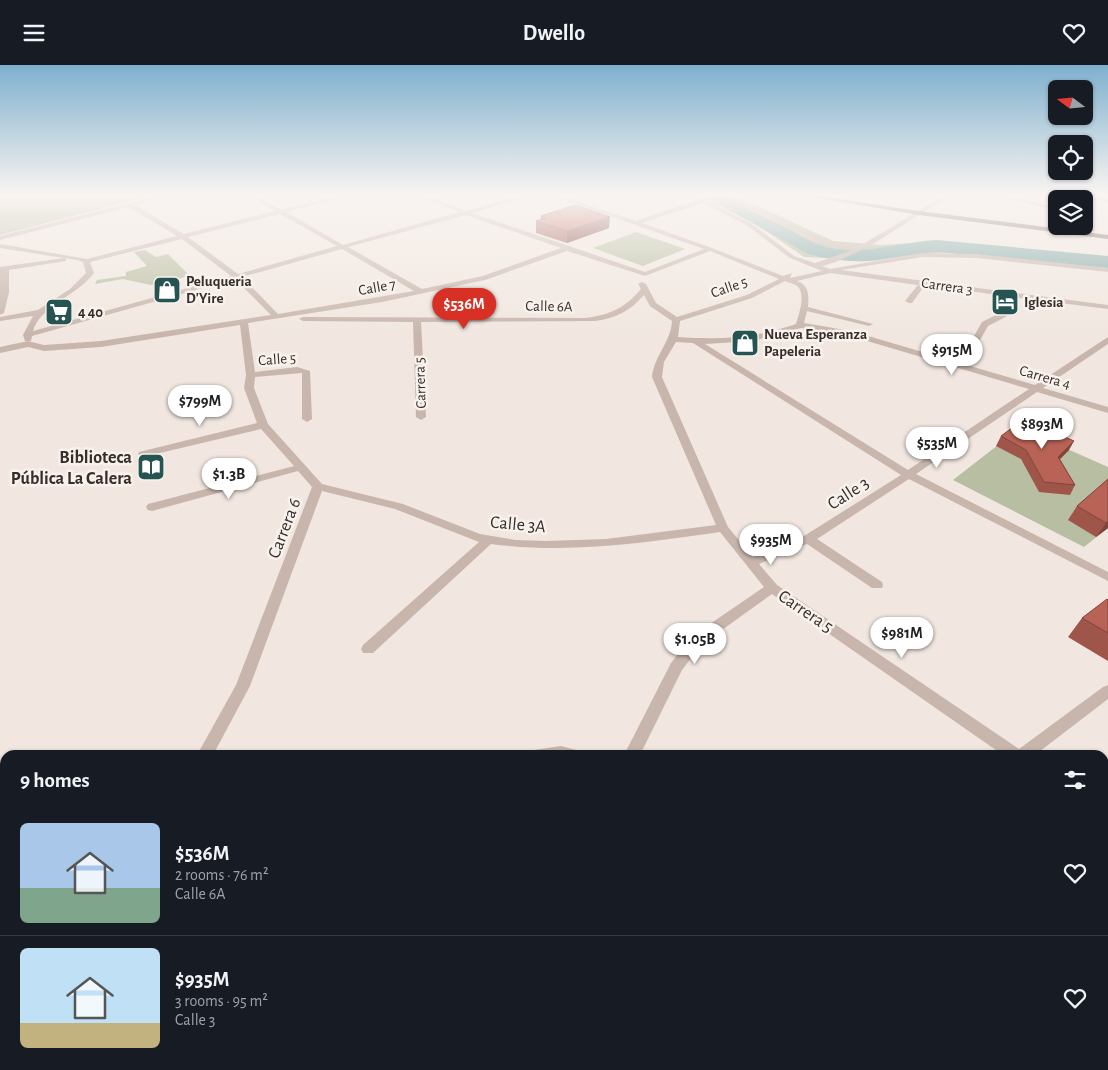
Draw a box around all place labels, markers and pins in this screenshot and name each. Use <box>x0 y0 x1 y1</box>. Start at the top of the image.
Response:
place label: Peluqueria D'Yire <box>186 274 252 306</box>
shop icon: Peluqueria D'Yire <box>152 275 182 305</box>
pin: $536M <box>429 287 499 330</box>
hotel icon: Iglesia <box>990 287 1020 317</box>
place label: Iglesia <box>1024 295 1064 310</box>
supermarket icon: 4 40 <box>44 297 74 327</box>
place label: 4 40 <box>78 305 103 320</box>
place label: Nueva Esperanza Papeleria <box>764 327 867 359</box>
shop icon: Nueva Esperanza Papeleria <box>730 328 760 358</box>
pin: $915M <box>917 333 987 376</box>
pin: $799M <box>165 385 235 427</box>
pin: $893M <box>1007 407 1077 450</box>
pin: $535M <box>902 427 972 469</box>
place label: Biblioteca Pública La Calera <box>11 449 132 488</box>
library icon: Biblioteca Pública La Calera <box>136 452 166 482</box>
pin: $1.3B <box>194 457 264 500</box>
pin: $935M <box>736 523 806 566</box>
pin: $981M <box>867 617 937 659</box>
pin: $1.05B <box>654 623 736 665</box>

